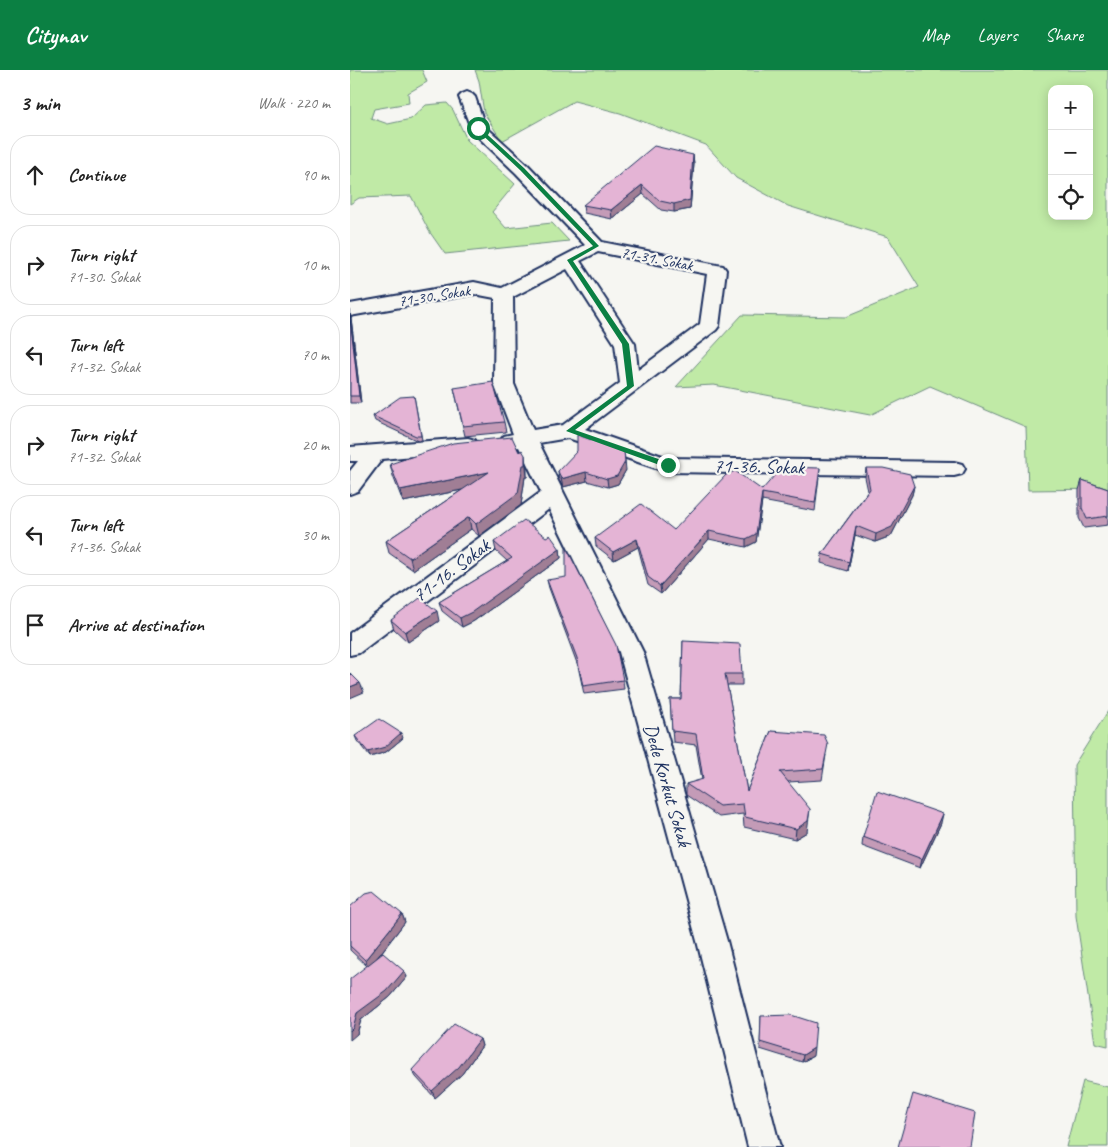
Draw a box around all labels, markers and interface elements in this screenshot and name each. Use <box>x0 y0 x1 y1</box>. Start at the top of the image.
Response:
text: Citynav <box>25 20 86 50</box>
text: Map <box>922 24 950 46</box>
text: Layers <box>978 24 1017 46</box>
text: Share <box>1045 24 1083 46</box>
map controls <box>1048 85 1093 220</box>
button: + <box>1048 85 1093 130</box>
text: 3 min <box>20 90 60 116</box>
text: Walk · 220 m <box>258 93 330 113</box>
route start <box>467 117 490 140</box>
button: − <box>1048 130 1093 175</box>
icon: ahead <box>21 161 49 189</box>
text: Continue <box>68 163 125 187</box>
text: 90 m <box>302 165 329 185</box>
button: locate <box>1048 175 1093 220</box>
street label: 71-31. Sokak <box>619 242 695 276</box>
text: Turn right <box>68 243 135 267</box>
icon: right <box>21 251 49 279</box>
text: 10 m <box>302 255 329 275</box>
text: 71-30. Sokak <box>68 267 140 287</box>
street label: 71-30. Sokak <box>397 280 473 312</box>
text: Turn left <box>68 333 123 357</box>
icon: left <box>21 341 49 369</box>
text: 70 m <box>302 345 329 365</box>
text: 71-32. Sokak <box>68 357 140 377</box>
text: Turn right <box>68 423 135 447</box>
icon: right <box>21 431 49 459</box>
text: 20 m <box>302 435 329 455</box>
text: 71-32. Sokak <box>68 447 140 467</box>
street label: 71-36. Sokak <box>714 453 806 480</box>
route end <box>657 454 680 477</box>
text: Turn left <box>68 513 123 537</box>
icon: left <box>21 521 49 549</box>
text: 30 m <box>302 525 329 545</box>
street label: 71-16. Sokak <box>408 532 496 608</box>
text: 71-36. Sokak <box>68 537 140 557</box>
icon: arrive <box>21 611 49 639</box>
text: Arrive at destination <box>68 613 204 637</box>
street label: Dede Korkut Sokak <box>638 721 697 851</box>

